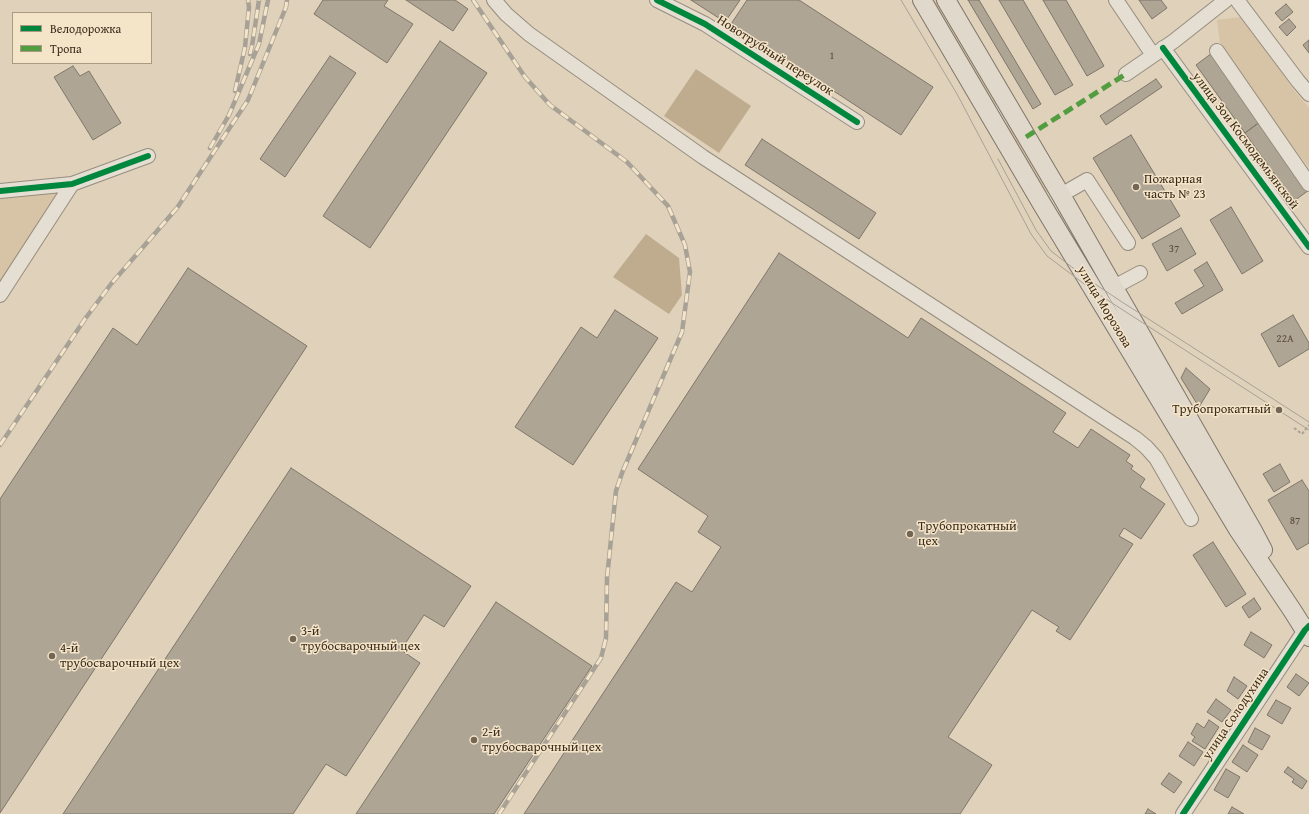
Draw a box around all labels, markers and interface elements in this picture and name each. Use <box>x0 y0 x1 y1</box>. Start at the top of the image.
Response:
legend <box>12 12 152 64</box>
street label: Новотрубный переулок <box>714 12 836 100</box>
text: Велодорожка <box>50 20 121 37</box>
text: Тропа <box>50 40 82 57</box>
house number: 1 <box>829 49 835 63</box>
street label: улица Зои Космодемьянской <box>1188 69 1302 213</box>
place label: Пожарная часть № 23 <box>1144 172 1206 203</box>
marker: Пожарная часть № 23 <box>1131 182 1141 192</box>
house number: 37 <box>1169 242 1179 256</box>
street label: улица Морозова <box>1073 263 1135 351</box>
house number: 22А <box>1276 332 1294 346</box>
place label: Трубопрокатный <box>1172 402 1271 418</box>
marker: Трубопрокатный <box>1274 405 1284 415</box>
house number: 87 <box>1290 514 1300 528</box>
place label: Трубопрокатный цех <box>918 519 1017 550</box>
marker: Трубопрокатный цех <box>905 529 915 539</box>
place label: 3-й трубосварочный цех <box>301 624 420 655</box>
marker: 3-й трубосварочный цех <box>288 634 298 644</box>
place label: 4-й трубосварочный цех <box>60 641 179 672</box>
marker: 4-й трубосварочный цех <box>47 651 57 661</box>
street label: улица Солодухина <box>1200 665 1272 763</box>
place label: 2-й трубосварочный цех <box>482 725 601 756</box>
marker: 2-й трубосварочный цех <box>469 735 479 745</box>

